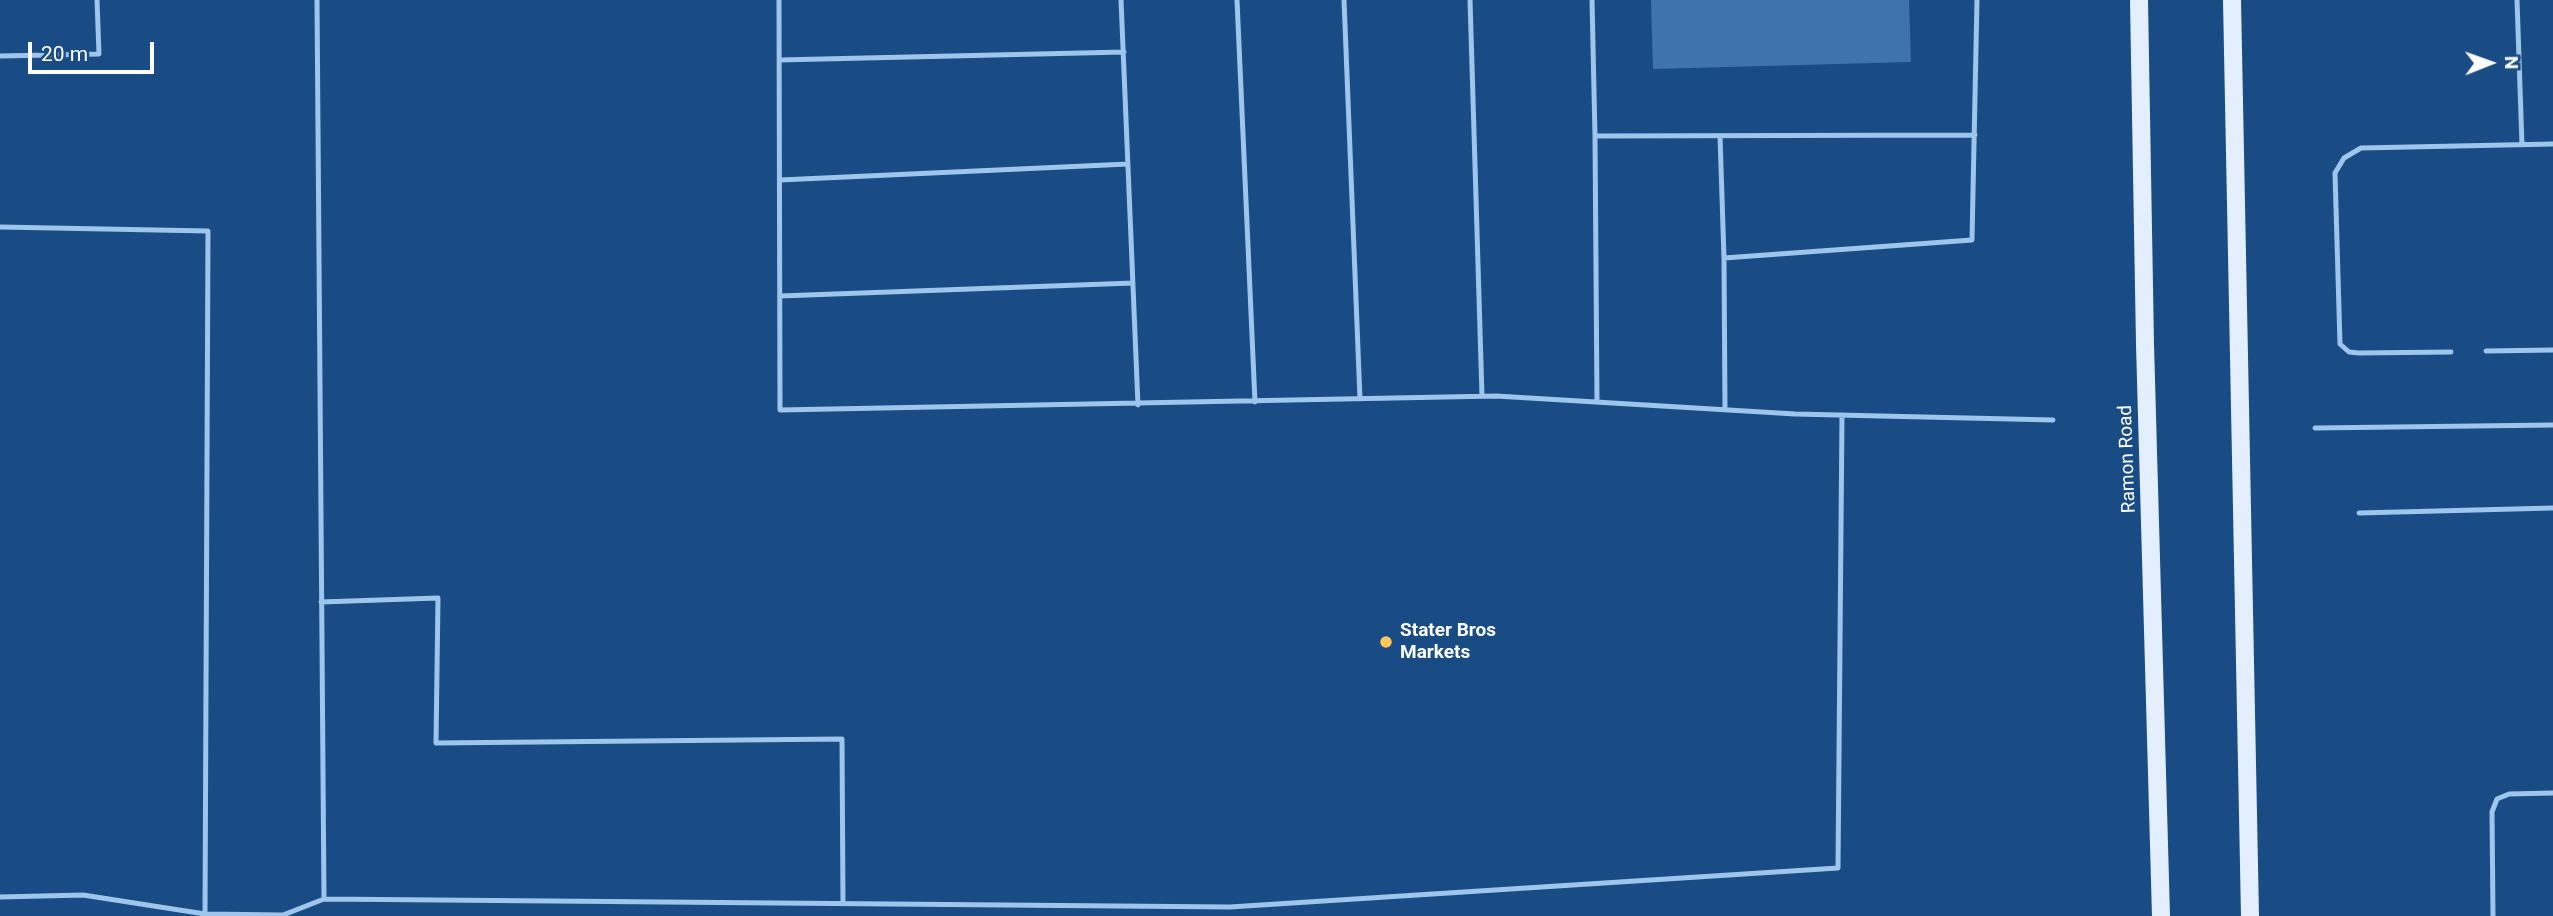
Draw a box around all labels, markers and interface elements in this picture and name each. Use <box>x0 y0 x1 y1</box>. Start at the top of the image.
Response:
scale bar <box>32 28 158 72</box>
north arrow <box>2455 28 2525 98</box>
text: 20 m <box>41 42 88 66</box>
text: N <box>2500 56 2523 70</box>
street label: Ramon Road <box>2115 404 2141 514</box>
place label: Stater Bros Markets <box>1400 620 1496 664</box>
marker: Stater Bros Markets <box>1378 634 1394 650</box>

